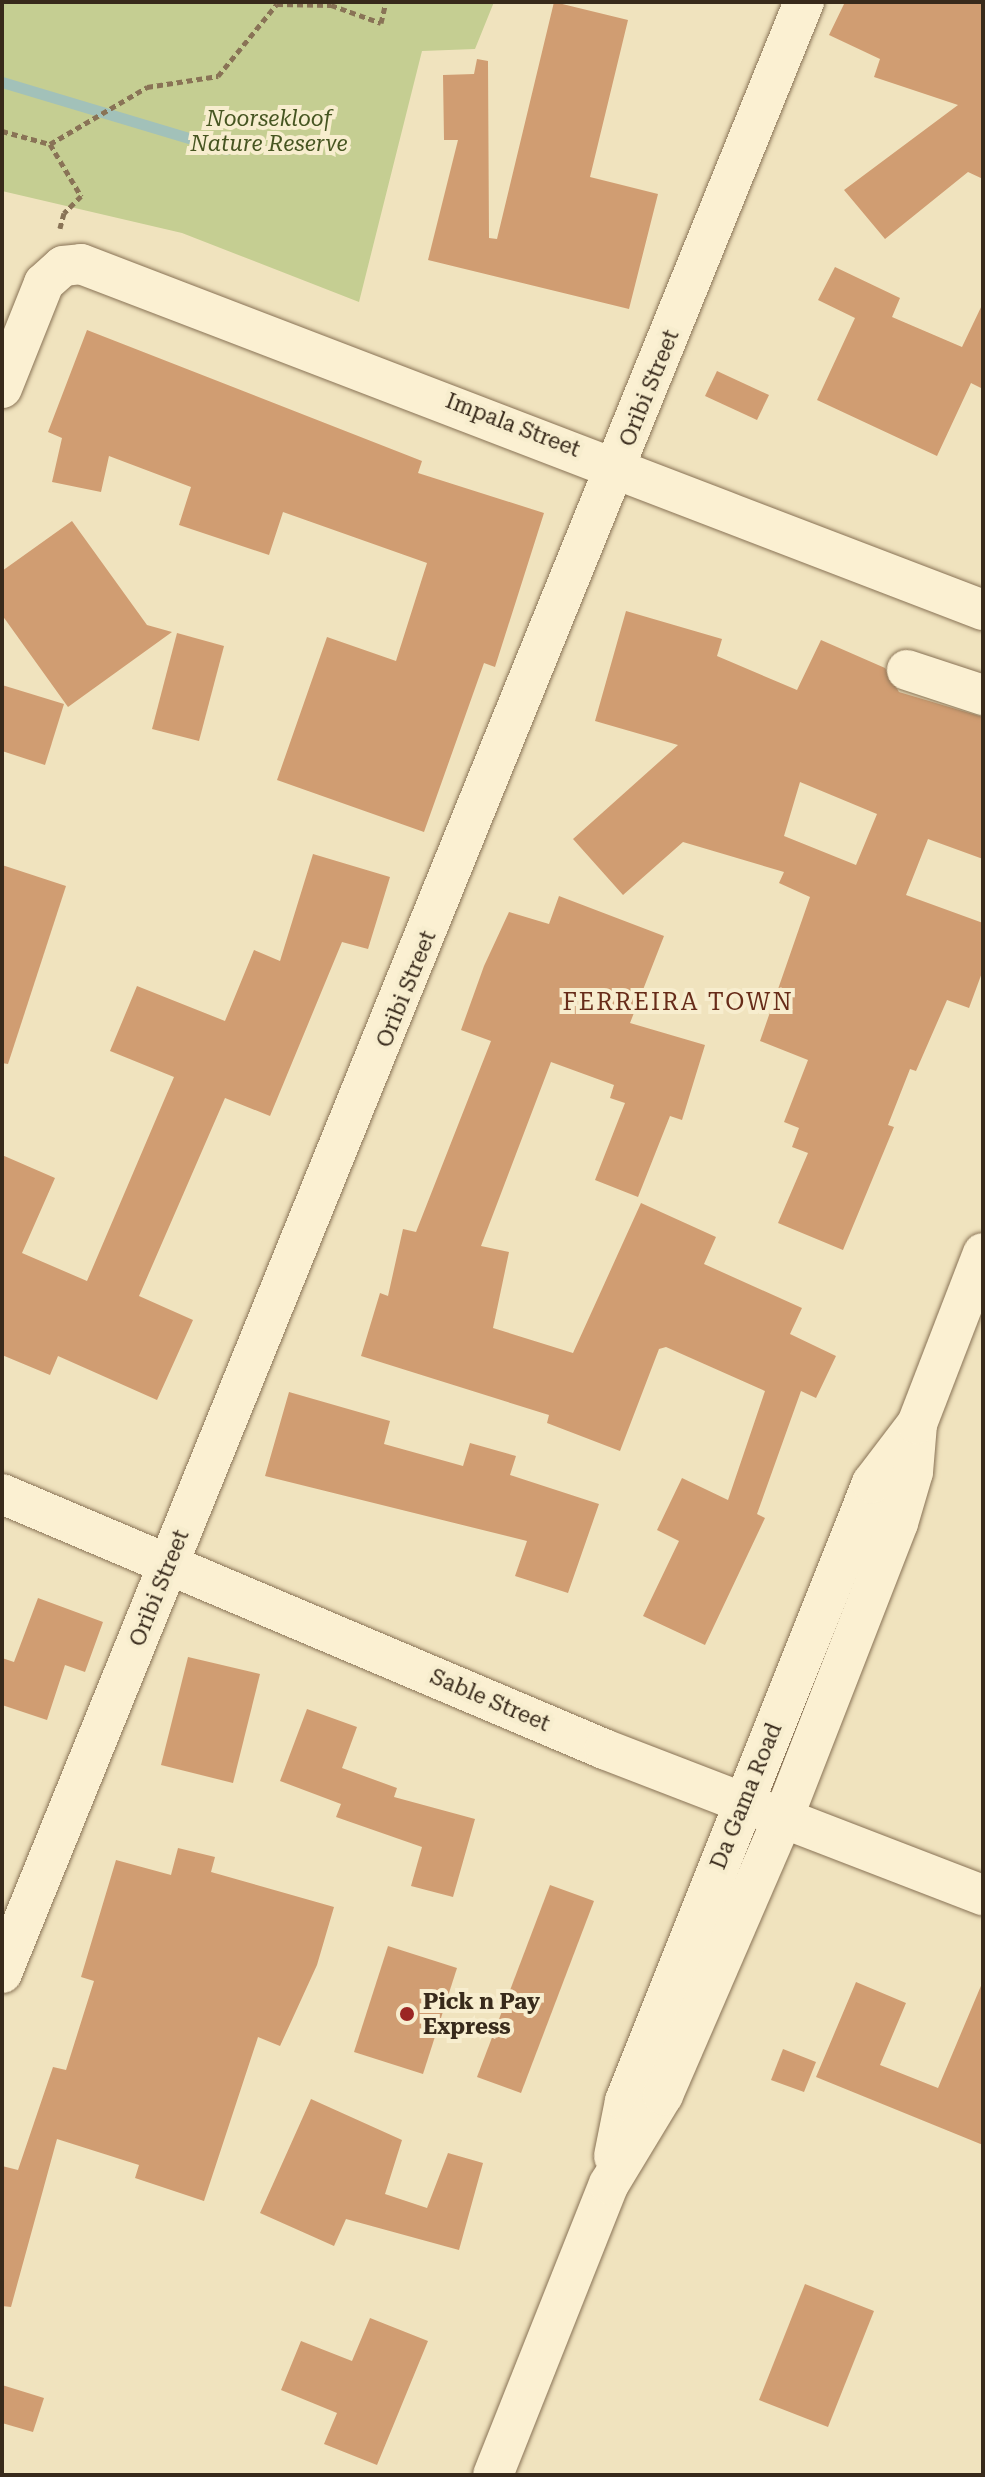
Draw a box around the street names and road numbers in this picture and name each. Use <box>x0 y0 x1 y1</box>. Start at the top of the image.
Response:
street label: Oribi Street <box>614 326 684 450</box>
street label: Impala Street <box>442 387 584 463</box>
street label: Oribi Street <box>371 927 441 1051</box>
street label: Oribi Street <box>124 1526 194 1650</box>
street label: Sable Street <box>426 1663 554 1737</box>
street label: Da Gama Road <box>705 1719 787 1873</box>

